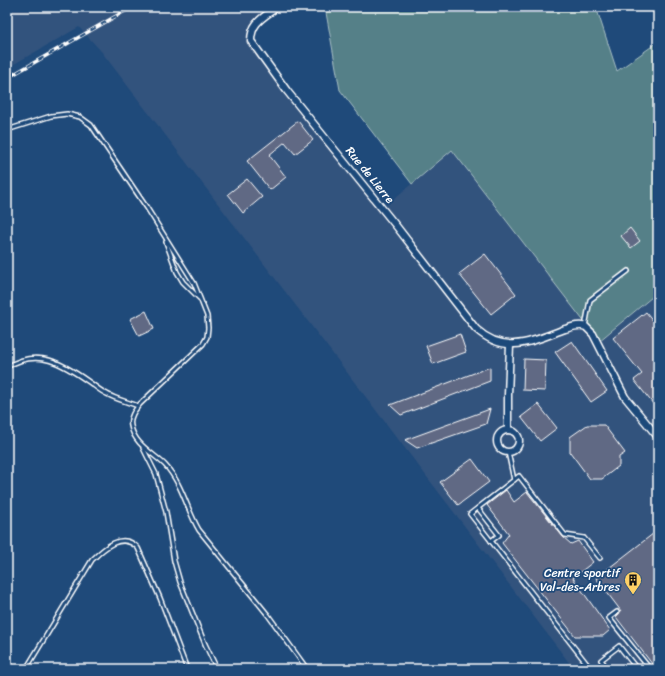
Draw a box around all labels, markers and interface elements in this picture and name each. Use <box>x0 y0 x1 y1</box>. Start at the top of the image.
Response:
street label: Rue de Lierre <box>340 141 400 209</box>
place label: Centre sportif Val-des-Arbres <box>540 562 622 598</box>
building icon: Centre sportif Val-des-Arbres <box>623 570 643 595</box>

